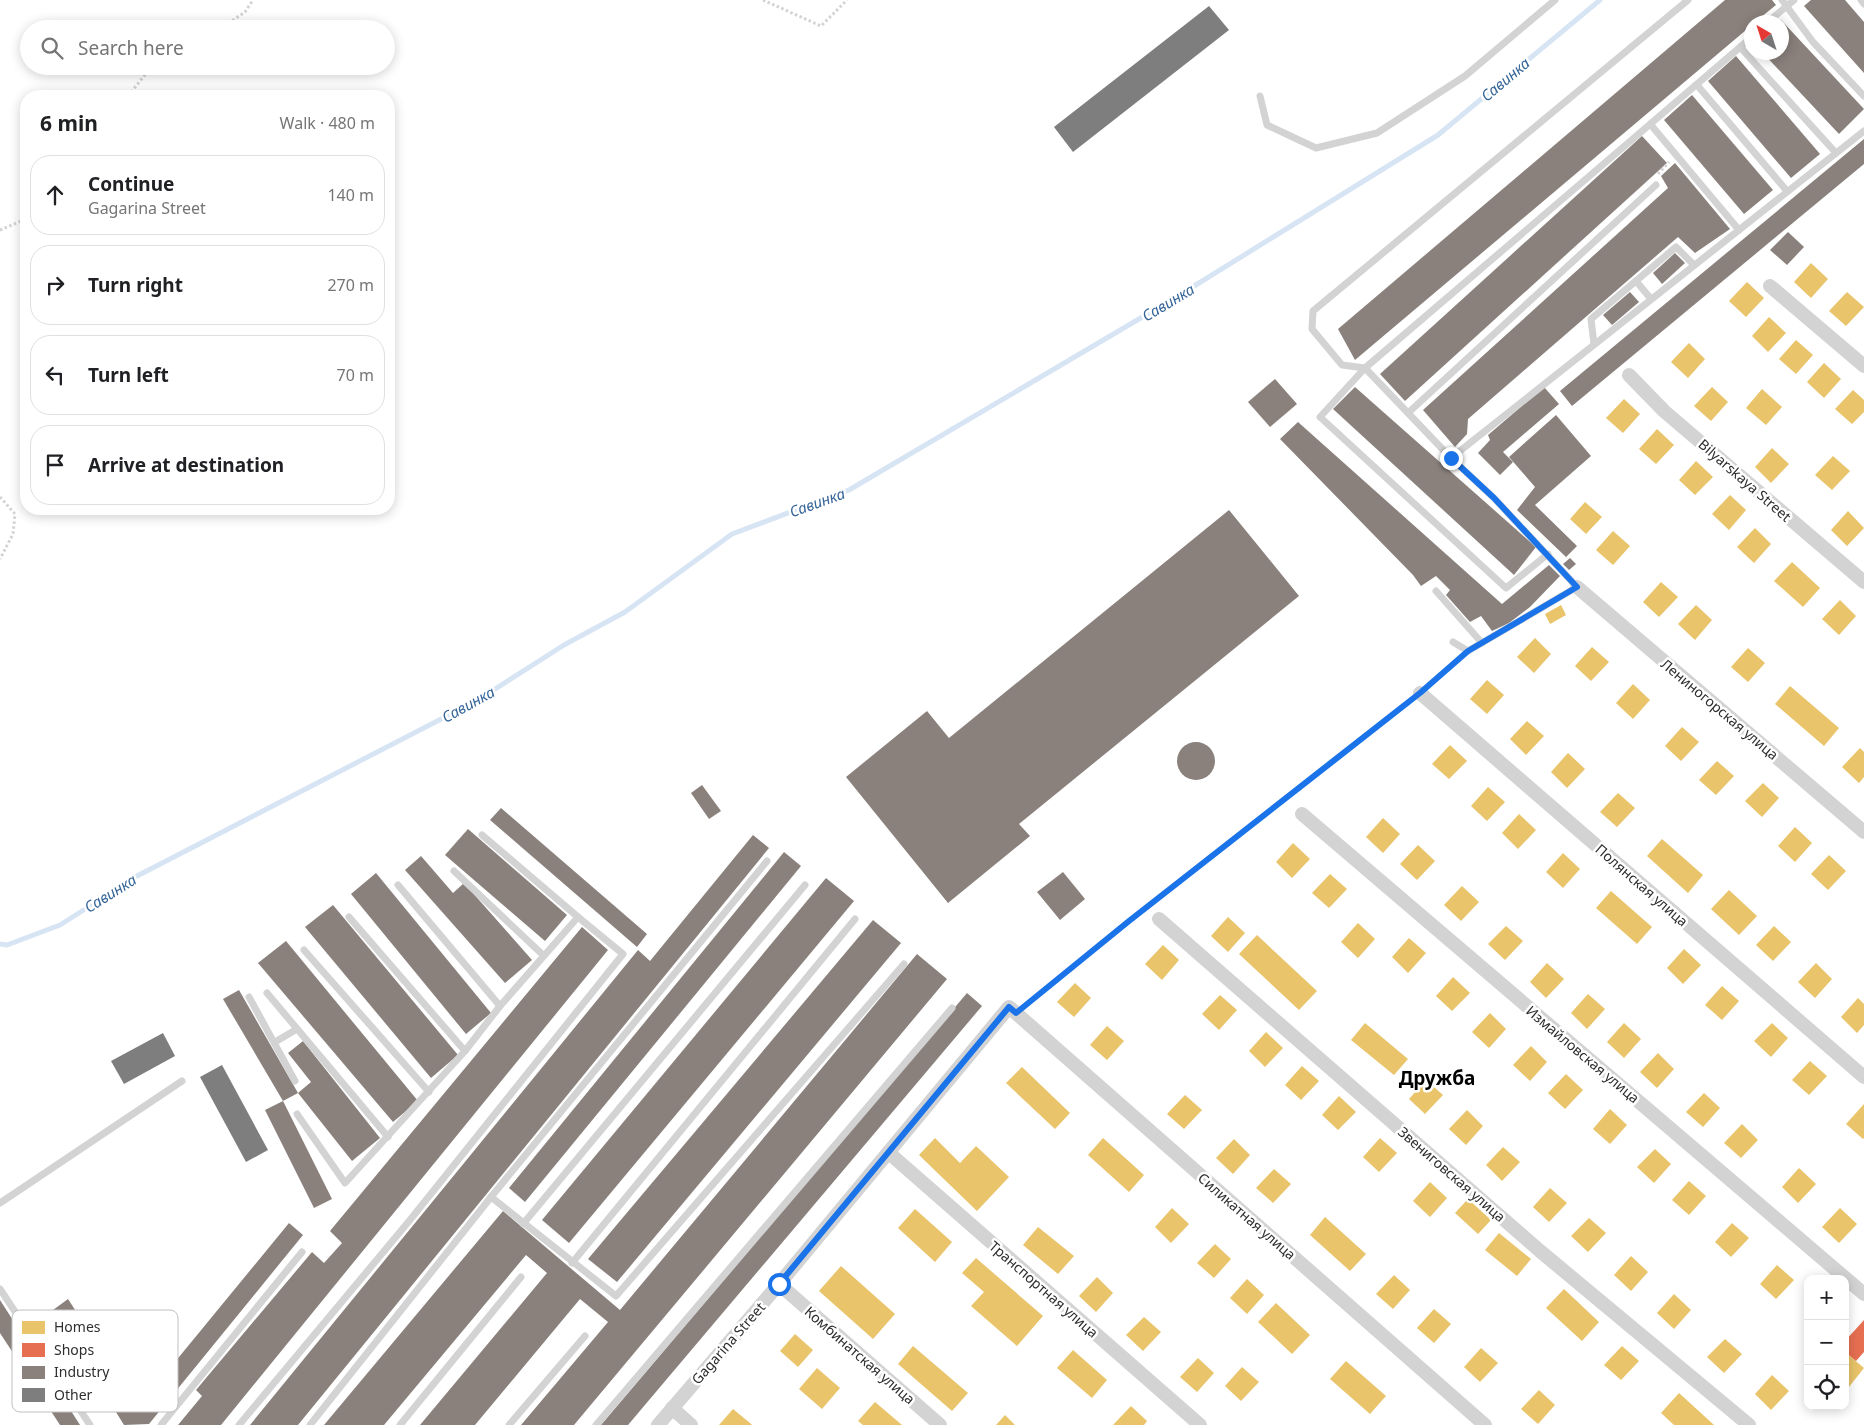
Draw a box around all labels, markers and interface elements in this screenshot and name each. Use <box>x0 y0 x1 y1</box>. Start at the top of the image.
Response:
north arrow <box>1744 15 1789 60</box>
search box <box>20 20 395 75</box>
icon: search <box>38 34 66 62</box>
text: Search here <box>78 35 184 61</box>
water label: Савинка <box>1476 52 1534 105</box>
text: 6 min <box>40 109 98 137</box>
text: Walk · 480 m <box>280 112 375 134</box>
text: Continue <box>88 171 174 197</box>
icon: ahead <box>41 181 69 209</box>
text: 140 m <box>327 184 374 206</box>
text: Gagarina Street <box>88 197 206 219</box>
icon: right <box>41 271 69 299</box>
text: Turn right <box>88 272 183 298</box>
text: 270 m <box>327 274 374 296</box>
water label: Савинка <box>1138 278 1198 325</box>
icon: left <box>41 361 69 389</box>
text: Turn left <box>88 362 169 388</box>
text: 70 m <box>337 364 374 386</box>
street label: Bilyarskaya Street <box>1695 434 1795 526</box>
route end <box>1440 447 1463 470</box>
icon: arrive <box>41 451 69 479</box>
text: Arrive at destination <box>88 452 284 478</box>
water label: Савинка <box>786 483 848 521</box>
street label: Лениногорская улица <box>1657 654 1783 764</box>
water label: Савинка <box>438 681 499 727</box>
street label: Полянская улица <box>1592 840 1692 930</box>
water label: Савинка <box>80 869 140 917</box>
street label: Измайловская улица <box>1522 1001 1644 1107</box>
district label: Дружба <box>1399 1065 1475 1091</box>
street label: Звениговская улица <box>1394 1122 1510 1226</box>
street label: Силикатная улица <box>1194 1168 1300 1264</box>
street label: Транспортная улица <box>985 1236 1103 1342</box>
route start <box>768 1273 791 1296</box>
map controls <box>1804 1275 1849 1410</box>
button: + <box>1804 1275 1849 1320</box>
street label: Gagarina Street <box>687 1298 769 1388</box>
street label: Комбинатская улица <box>801 1302 919 1408</box>
legend <box>12 1310 178 1412</box>
text: Homes <box>54 1317 101 1336</box>
button: − <box>1804 1320 1849 1365</box>
text: Shops <box>54 1340 94 1359</box>
text: Industry <box>54 1362 110 1381</box>
button: locate <box>1804 1365 1849 1410</box>
text: Other <box>54 1385 93 1404</box>

